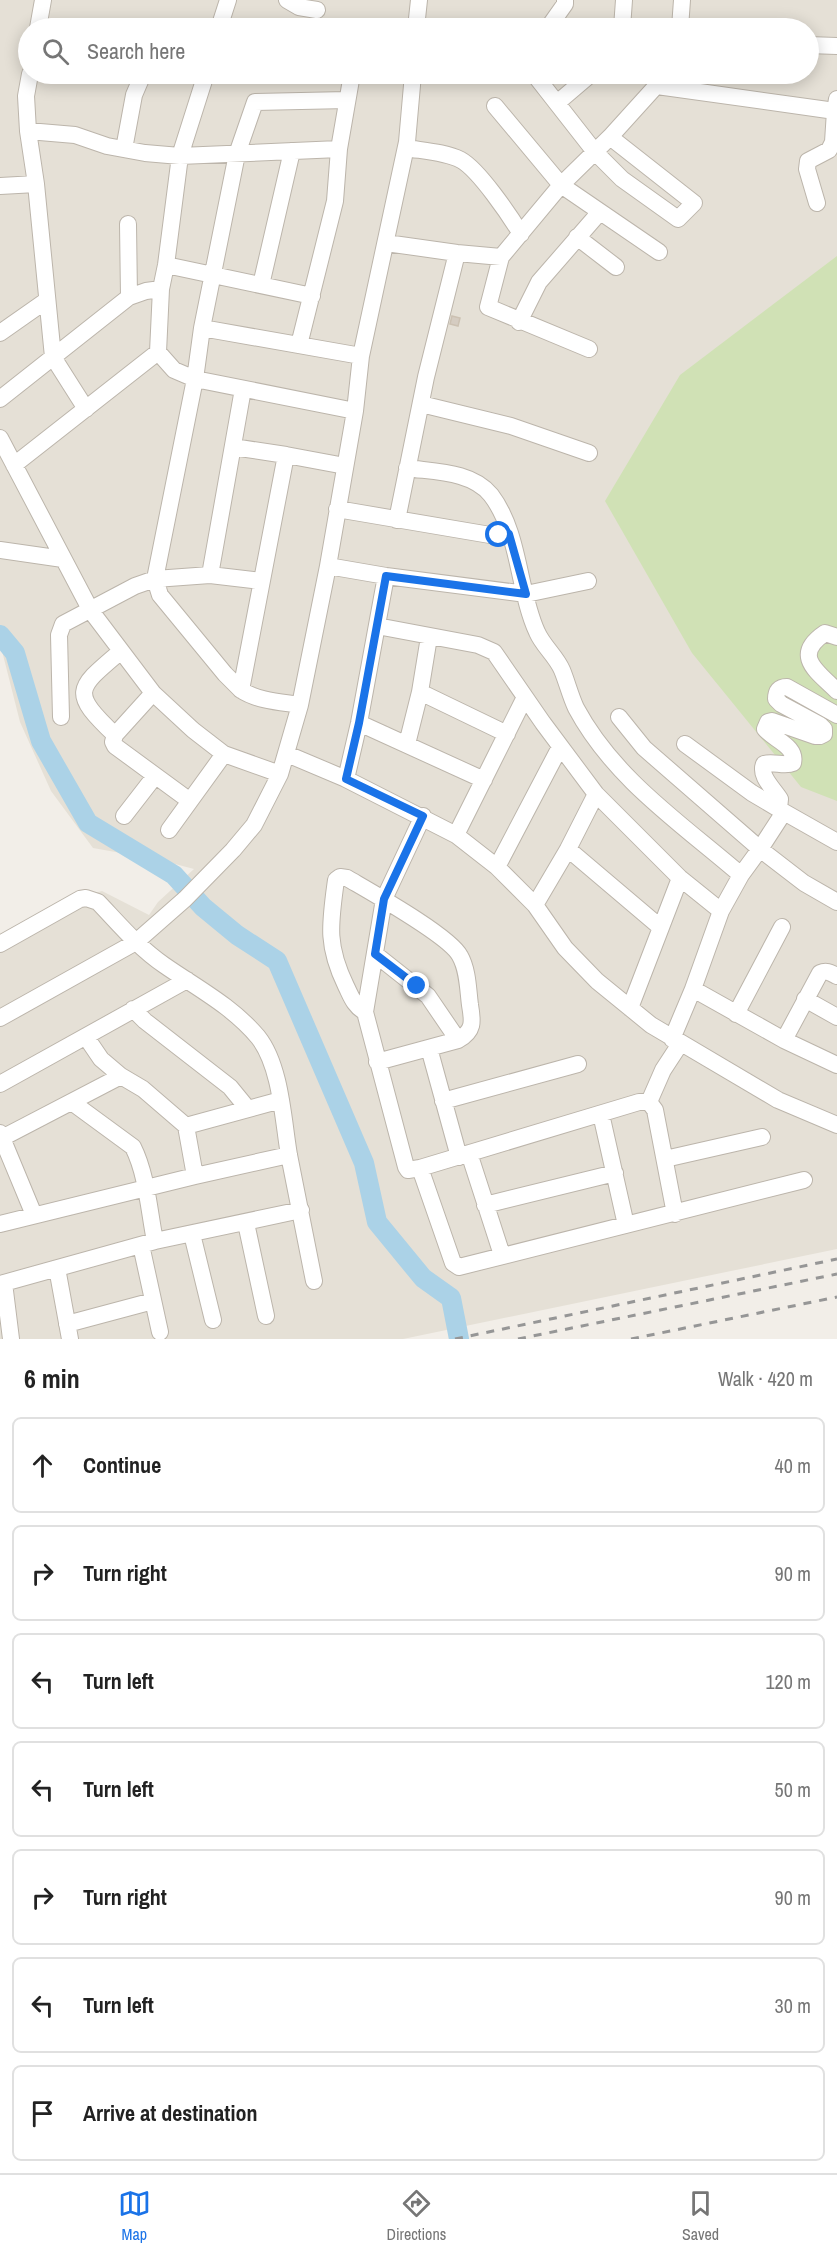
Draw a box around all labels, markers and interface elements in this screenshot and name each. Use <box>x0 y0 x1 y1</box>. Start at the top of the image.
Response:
search box <box>18 18 819 84</box>
icon: search <box>39 35 72 68</box>
text: Search here <box>87 36 185 66</box>
route start <box>485 521 511 547</box>
route end <box>403 972 429 998</box>
text: 6 min <box>24 1361 80 1396</box>
text: Walk · 420 m <box>718 1365 813 1392</box>
icon: ahead <box>26 1449 59 1482</box>
text: Continue <box>83 1450 161 1480</box>
text: 40 m <box>775 1452 811 1479</box>
icon: right <box>26 1557 59 1590</box>
text: Turn right <box>83 1558 167 1588</box>
text: 90 m <box>775 1560 811 1587</box>
icon: left <box>26 1665 59 1698</box>
text: Turn left <box>83 1666 154 1696</box>
text: 120 m <box>765 1668 811 1695</box>
icon: left <box>26 1773 59 1806</box>
text: Turn left <box>83 1774 154 1804</box>
text: 50 m <box>775 1776 811 1803</box>
icon: right <box>26 1881 59 1914</box>
text: Turn right <box>83 1882 167 1912</box>
text: 90 m <box>775 1884 811 1911</box>
icon: left <box>26 1989 59 2022</box>
text: Turn left <box>83 1990 154 2020</box>
text: 30 m <box>775 1992 811 2019</box>
icon: arrive <box>26 2097 59 2130</box>
text: Arrive at destination <box>83 2098 257 2128</box>
tab: Map <box>118 2187 151 2245</box>
tab: Directions <box>386 2187 446 2245</box>
tab: Saved <box>682 2187 719 2245</box>

